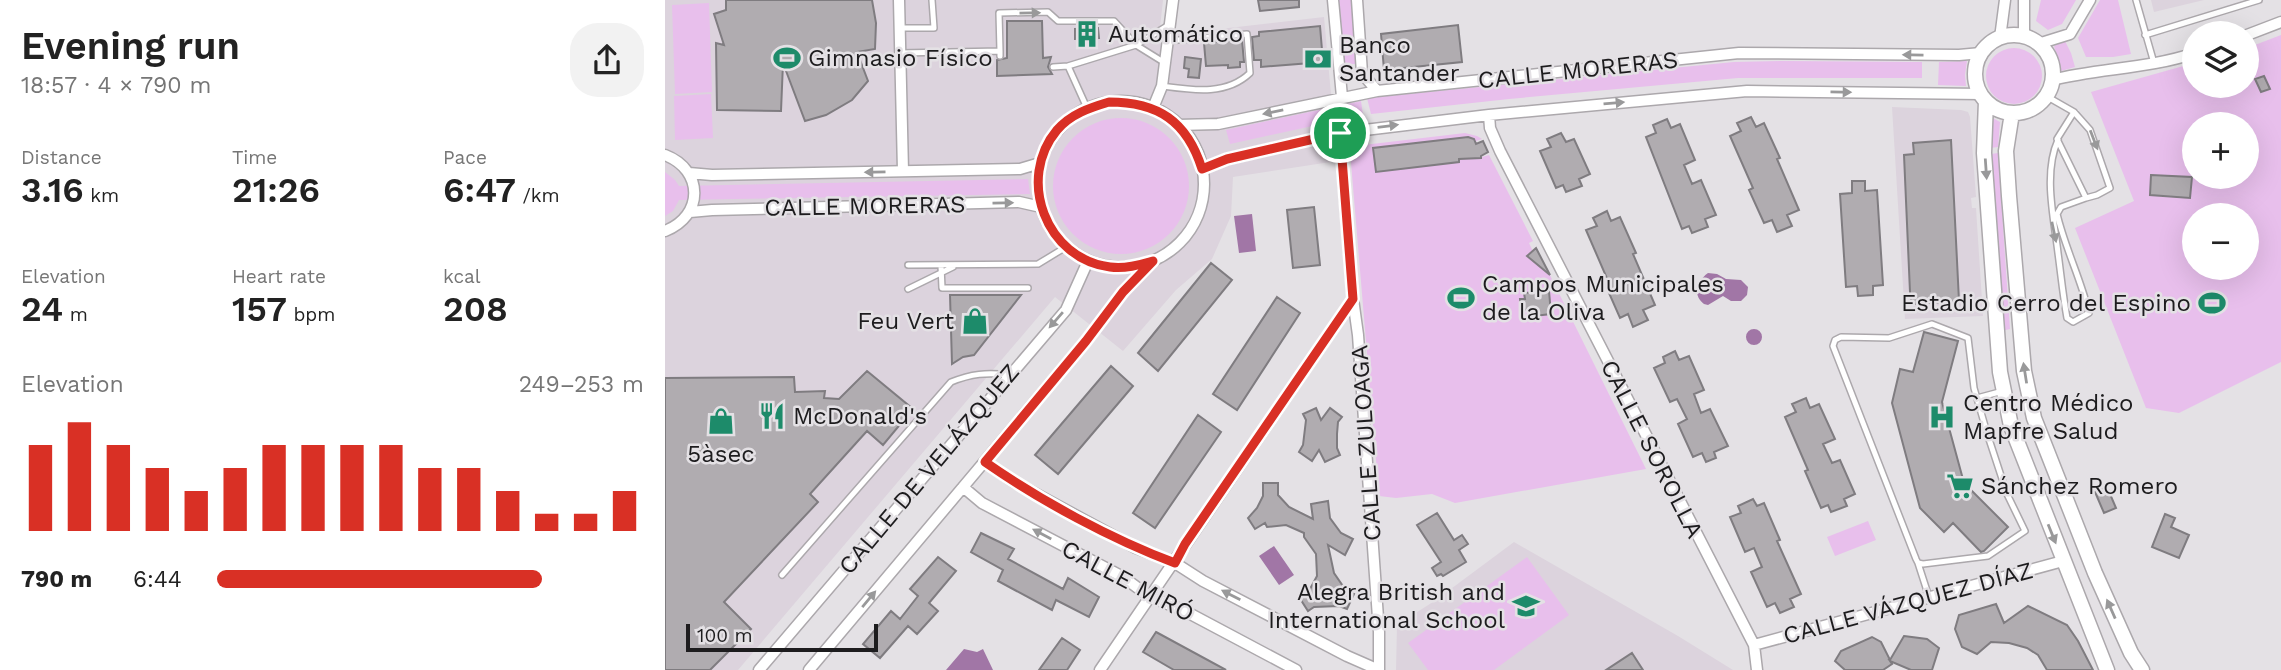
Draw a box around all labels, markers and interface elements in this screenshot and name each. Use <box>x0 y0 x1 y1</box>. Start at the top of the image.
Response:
one-way arrow <box>1019 7 1041 18</box>
building icon: Automático <box>1072 19 1102 49</box>
place label: Automático <box>1108 20 1243 48</box>
map controls <box>2182 21 2259 280</box>
button: layers <box>2182 21 2259 98</box>
button: share <box>570 23 644 97</box>
text: Evening run <box>21 24 240 68</box>
place label: Banco Santander <box>1339 31 1460 87</box>
sports icon: Gimnasio Físico <box>772 43 802 73</box>
place label: Gimnasio Físico <box>808 44 993 72</box>
bank icon: Banco Santander <box>1303 44 1333 74</box>
street label: CALLE MORERAS <box>1476 46 1680 94</box>
one-way arrow <box>1902 49 1924 61</box>
text: 18:57 · 4 × 790 m <box>21 72 211 99</box>
one-way arrow <box>1830 86 1852 98</box>
one-way arrow <box>1603 98 1625 109</box>
pin <box>1310 103 1370 163</box>
one-way arrow <box>1262 106 1284 117</box>
button: + <box>2182 112 2259 189</box>
icon: arrive <box>1321 114 1359 152</box>
one-way arrow <box>1377 120 1399 131</box>
one-way arrow <box>2089 130 2100 151</box>
text: Distance <box>21 146 102 169</box>
text: Time <box>232 146 277 169</box>
text: Pace <box>443 146 487 169</box>
one-way arrow <box>1981 158 1992 180</box>
one-way arrow <box>863 166 885 177</box>
text: 3.16 <box>21 169 84 211</box>
text: 21:26 <box>232 169 320 211</box>
text: 6:47 <box>443 169 516 211</box>
text: km <box>84 184 119 207</box>
text: /km <box>516 184 560 207</box>
street label: CALLE MORERAS <box>764 190 966 222</box>
one-way arrow <box>992 197 1014 208</box>
button: − <box>2182 203 2259 280</box>
one-way arrow <box>2049 221 2060 243</box>
text: Elevation <box>21 265 106 288</box>
text: Heart rate <box>232 265 326 288</box>
text: kcal <box>443 265 481 288</box>
place label: Campos Municipales de la Oliva <box>1482 270 1724 326</box>
sports icon: Campos Municipales de la Oliva <box>1446 283 1476 313</box>
text: 24 <box>21 288 63 330</box>
text: 157 <box>232 288 287 330</box>
text: 208 <box>443 288 508 330</box>
sports icon: Estadio Cerro del Espino <box>2197 288 2227 318</box>
place label: Estadio Cerro del Espino <box>1901 289 2191 317</box>
text: m <box>63 303 88 326</box>
text: bpm <box>287 303 335 326</box>
shop icon: Feu Vert <box>960 306 990 336</box>
place label: Feu Vert <box>857 307 954 335</box>
one-way arrow <box>1049 312 1064 329</box>
street label: CALLE ZULOAGA <box>1345 344 1387 542</box>
street label: CALLE SOROLLA <box>1595 355 1709 543</box>
street label: CALLE DE VELÁZQUEZ <box>833 358 1025 580</box>
one-way arrow <box>2019 362 2030 384</box>
text: Elevation <box>21 371 124 398</box>
text: 249–253 m <box>519 371 644 398</box>
place label: Centro Médico Mapfre Salud <box>1963 389 2133 445</box>
restaurant icon: McDonald's <box>757 401 787 431</box>
place label: McDonald's <box>793 402 927 430</box>
hospital icon: Centro Médico Mapfre Salud <box>1927 402 1957 432</box>
shop icon: 5àsec <box>706 406 736 436</box>
place label: 5àsec <box>687 440 755 468</box>
supermarket icon: Sánchez Romero <box>1945 471 1975 501</box>
place label: Sánchez Romero <box>1981 472 2178 500</box>
one-way arrow <box>2047 524 2058 545</box>
one-way arrow <box>1032 529 1052 540</box>
street label: CALLE MIRÓ <box>1057 534 1199 628</box>
street label: CALLE VÁZQUEZ DÍAZ <box>1780 556 2036 650</box>
text: 790 m <box>21 566 92 593</box>
text: 6:44 <box>133 566 182 593</box>
place label: Alegra British and International School <box>1268 578 1506 634</box>
one-way arrow <box>861 590 877 608</box>
one-way arrow <box>1221 590 1241 601</box>
school or university icon: Alegra British and International School <box>1511 591 1541 621</box>
one-way arrow <box>2105 599 2117 619</box>
scale bar <box>686 621 879 653</box>
text: 100 m <box>697 624 753 647</box>

